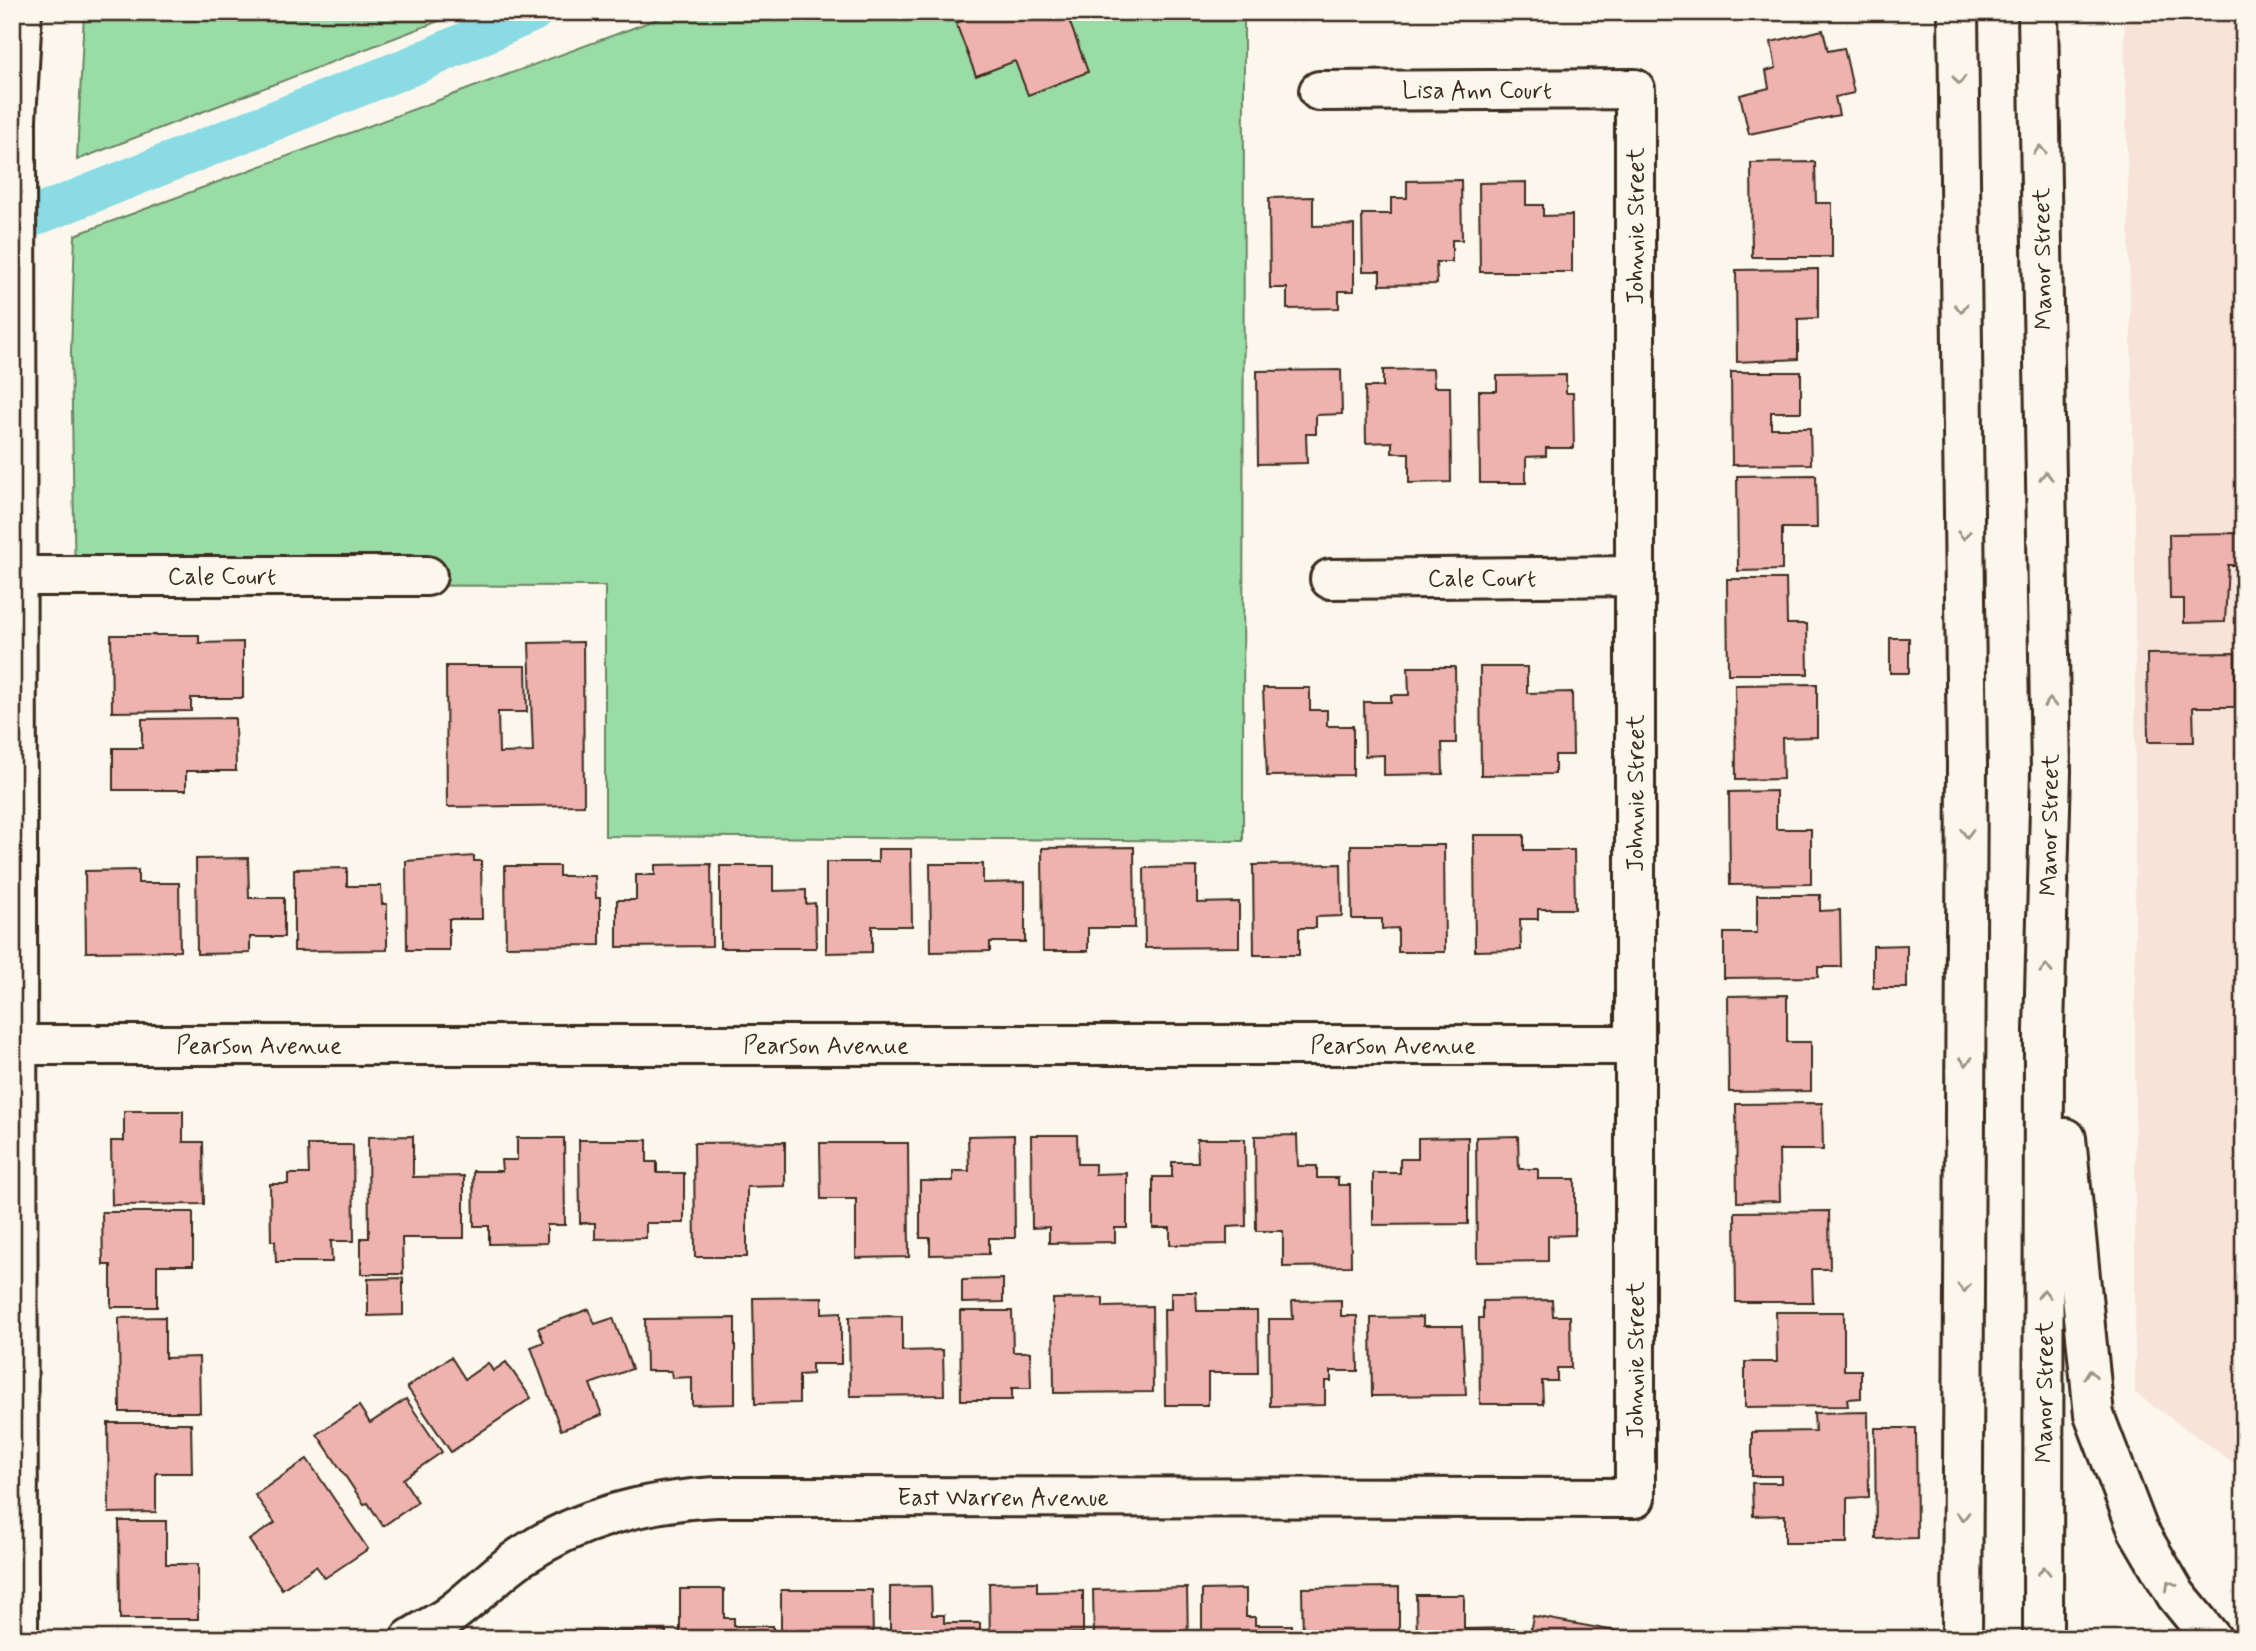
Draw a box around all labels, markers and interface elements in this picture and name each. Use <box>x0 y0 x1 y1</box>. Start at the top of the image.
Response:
street label: Lisa Ann Court <box>1402 76 1552 107</box>
one-way arrow <box>1951 76 1967 86</box>
one-way arrow <box>2033 144 2048 155</box>
street label: Johnnie Street <box>1621 147 1652 305</box>
street label: Manor Street <box>2027 188 2060 330</box>
one-way arrow <box>1954 303 1969 314</box>
one-way arrow <box>2038 470 2054 480</box>
one-way arrow <box>1956 531 1972 541</box>
street label: Cale Court <box>168 562 276 593</box>
street label: Cale Court <box>1428 564 1536 595</box>
one-way arrow <box>2042 697 2058 708</box>
street label: Johnnie Street <box>1621 714 1652 872</box>
street label: Manor Street <box>2034 754 2067 896</box>
one-way arrow <box>1959 828 1975 839</box>
one-way arrow <box>2038 963 2053 974</box>
street label: Pearson Avenue <box>176 1031 342 1062</box>
street label: Pearson Avenue <box>743 1031 909 1062</box>
street label: Pearson Avenue <box>1310 1031 1476 1062</box>
one-way arrow <box>1958 1055 1973 1066</box>
street label: Johnnie Street <box>1621 1281 1652 1439</box>
one-way arrow <box>1956 1283 1972 1294</box>
one-way arrow <box>2036 1288 2052 1299</box>
street label: Manor Street <box>2030 1321 2061 1463</box>
one-way arrow <box>2083 1368 2098 1379</box>
street label: East Warren Avenue <box>897 1483 1109 1514</box>
one-way arrow <box>1955 1510 1970 1521</box>
one-way arrow <box>2036 1565 2052 1575</box>
one-way arrow <box>2165 1579 2178 1592</box>

